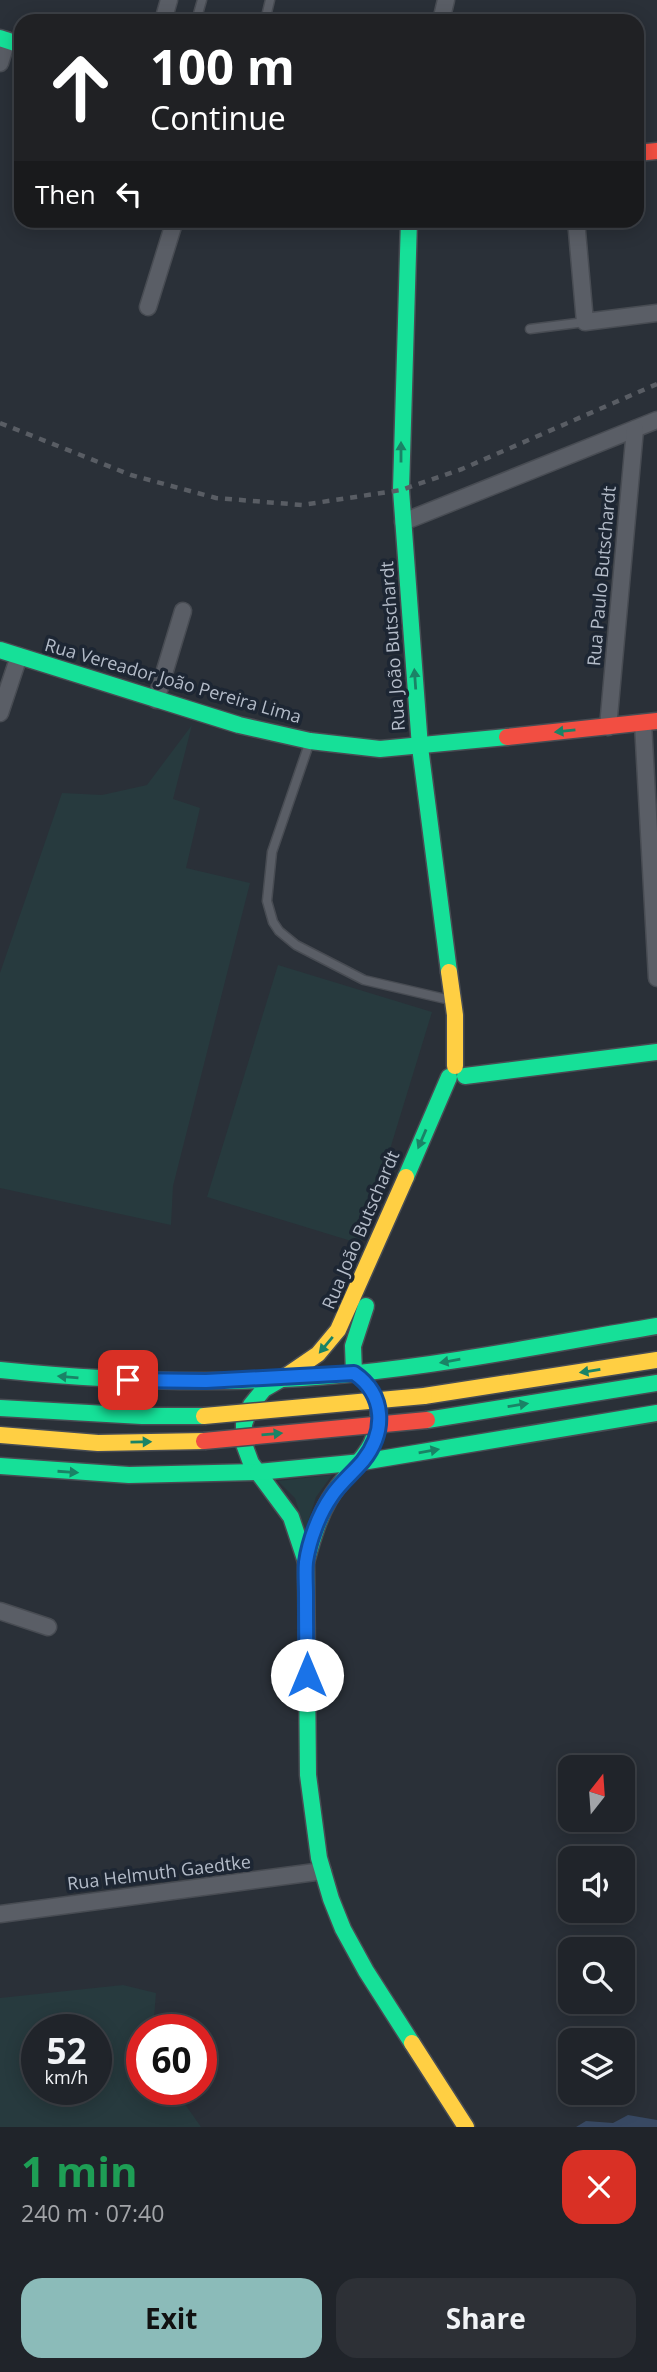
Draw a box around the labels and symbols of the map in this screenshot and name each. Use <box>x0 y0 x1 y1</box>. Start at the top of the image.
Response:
one-way arrow <box>395 441 407 463</box>
street label: Rua Paulo Butschardt <box>581 485 621 667</box>
street label: Rua João Butschardt <box>374 560 410 732</box>
street label: Rua Vereador João Pereira Lima <box>42 632 304 728</box>
one-way arrow <box>409 668 420 690</box>
one-way arrow <box>554 726 576 737</box>
one-way arrow <box>416 1129 427 1150</box>
street label: Rua João Butschardt <box>316 1147 404 1313</box>
one-way arrow <box>319 1336 334 1354</box>
pin <box>98 1350 158 1410</box>
one-way arrow <box>439 1356 461 1367</box>
one-way arrow <box>578 1366 600 1377</box>
one-way arrow <box>57 1371 79 1382</box>
one-way arrow <box>507 1399 529 1410</box>
one-way arrow <box>261 1428 283 1439</box>
one-way arrow <box>131 1436 153 1448</box>
one-way arrow <box>418 1445 440 1456</box>
one-way arrow <box>57 1467 79 1478</box>
position arrow <box>270 1638 344 1712</box>
north arrow <box>558 1755 635 1832</box>
street label: Rua Helmuth Gaedtke <box>66 1849 252 1895</box>
speed limit sign: 60 <box>126 2014 217 2105</box>

